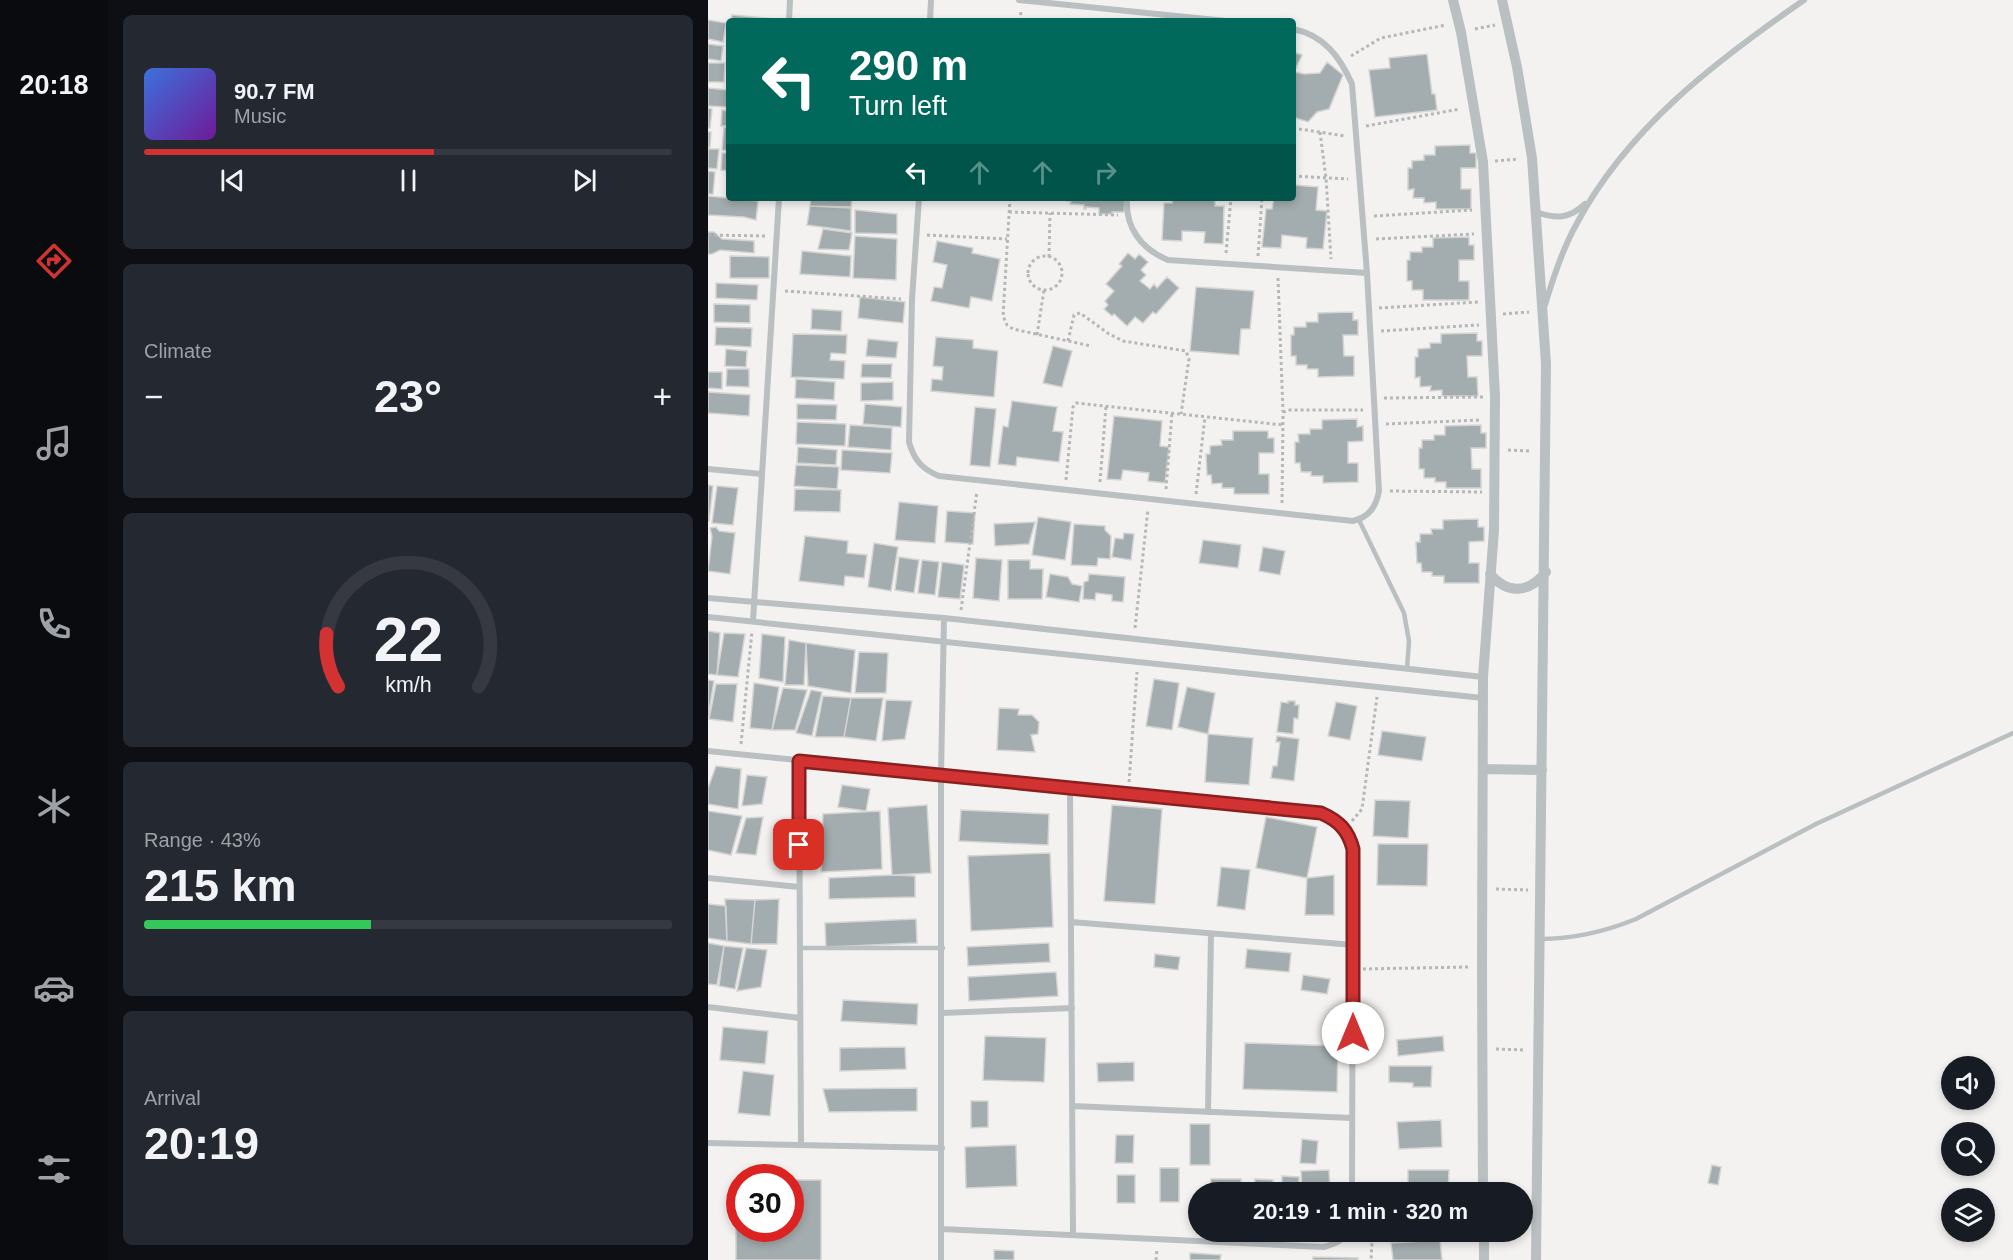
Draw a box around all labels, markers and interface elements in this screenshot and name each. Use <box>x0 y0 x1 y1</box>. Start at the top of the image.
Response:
icon: left <box>750 42 828 120</box>
text: 290 m <box>849 42 968 89</box>
text: 20:18 <box>19 70 89 100</box>
text: 90.7 FM <box>234 79 315 104</box>
text: Turn left <box>849 91 947 121</box>
text: Music <box>234 105 286 127</box>
icon: left <box>900 156 933 189</box>
icon: ahead <box>963 156 996 189</box>
icon: ahead <box>1026 156 1059 189</box>
icon: right <box>1089 156 1122 189</box>
icon: previous <box>216 164 249 197</box>
icon: pause <box>392 164 425 197</box>
icon: next <box>568 164 601 197</box>
icon: directions <box>33 240 75 282</box>
text: Climate <box>144 340 212 362</box>
text: 23° <box>374 371 442 422</box>
text: − <box>144 378 163 415</box>
text: + <box>653 378 672 415</box>
icon: music <box>33 422 75 464</box>
icon: phone <box>33 603 75 645</box>
text: 22 <box>373 605 443 674</box>
text: km/h <box>385 673 431 697</box>
icon: climate <box>33 785 75 827</box>
pin <box>773 819 824 870</box>
icon: arrive <box>782 828 815 861</box>
text: Range · 43% <box>144 829 261 851</box>
text: 215 km <box>144 860 297 911</box>
icon: car <box>33 967 75 1009</box>
position arrow <box>1321 1001 1385 1065</box>
map controls <box>1941 1056 1995 1242</box>
button: sound <box>1941 1056 1995 1110</box>
text: Arrival <box>144 1087 201 1109</box>
text: 20:19 <box>144 1118 259 1169</box>
button: search <box>1941 1122 1995 1176</box>
icon: filters <box>33 1148 75 1190</box>
speed limit sign: 30 <box>726 1164 804 1242</box>
button: layers <box>1941 1188 1995 1242</box>
text: 20:19 · 1 min · 320 m <box>1253 1199 1468 1224</box>

